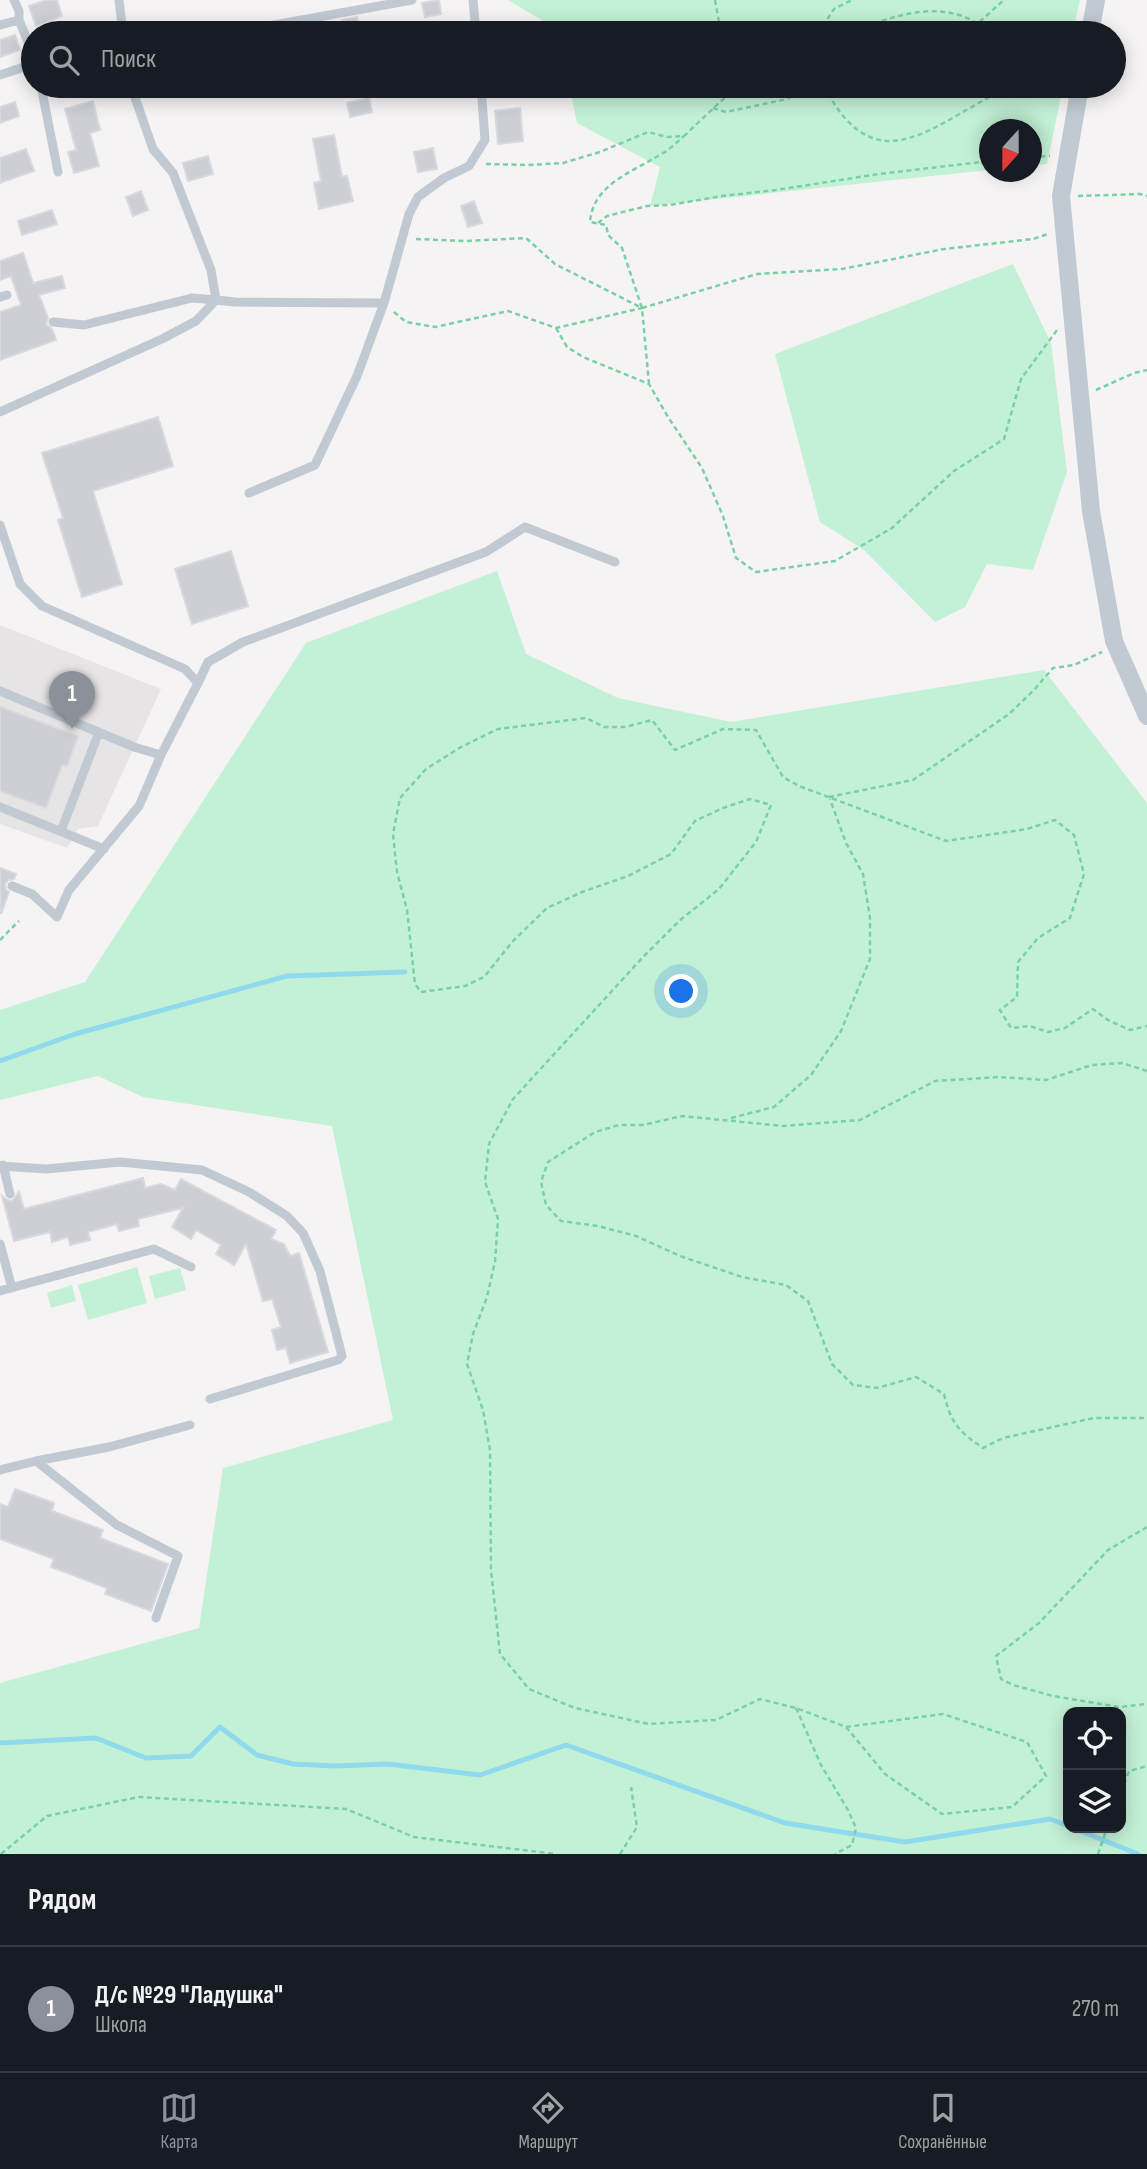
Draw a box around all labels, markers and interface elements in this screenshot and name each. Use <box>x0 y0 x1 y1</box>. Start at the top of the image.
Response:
search box <box>21 21 1126 98</box>
icon: search <box>45 41 83 79</box>
text: Поиск <box>101 44 156 75</box>
north arrow <box>979 119 1042 182</box>
pin: 1 <box>49 671 95 729</box>
your location <box>664 974 698 1008</box>
map controls <box>1063 1707 1126 1833</box>
button: locate <box>1063 1707 1126 1770</box>
button: layers <box>1063 1770 1126 1833</box>
text: Рядом <box>28 1882 96 1918</box>
text: Д/с №29 "Ладушка" <box>95 1980 283 2011</box>
text: 1 <box>46 1995 56 2023</box>
text: 270 m <box>1072 1995 1119 2023</box>
text: Школа <box>95 2011 147 2039</box>
tab: Карта <box>160 2089 198 2154</box>
tab: Маршрут <box>518 2089 578 2154</box>
tab: Сохранённые <box>898 2089 987 2154</box>

